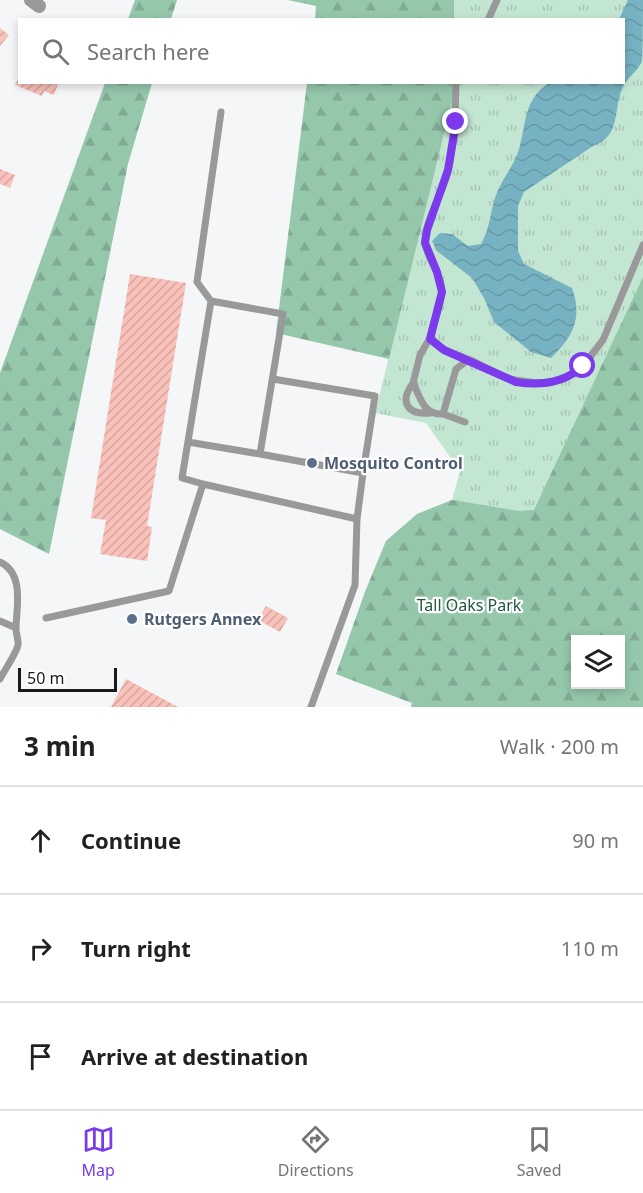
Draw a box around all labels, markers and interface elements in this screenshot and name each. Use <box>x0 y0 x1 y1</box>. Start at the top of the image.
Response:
search box <box>18 18 625 84</box>
icon: search <box>39 35 72 68</box>
text: Search here <box>87 36 209 66</box>
route end <box>442 108 468 134</box>
route start <box>569 352 595 378</box>
place label: Mosquito Control <box>324 452 463 474</box>
marker: Mosquito Control <box>305 456 319 470</box>
park label: Tall Oaks Park <box>417 594 522 616</box>
place label: Rutgers Annex <box>144 608 262 630</box>
marker: Rutgers Annex <box>125 612 139 626</box>
map controls <box>571 635 625 689</box>
button: layers <box>571 635 625 689</box>
scale bar <box>18 665 117 692</box>
text: 50 m <box>27 667 64 689</box>
text: 3 min <box>24 728 96 764</box>
text: Walk · 200 m <box>500 733 619 760</box>
icon: ahead <box>24 824 57 857</box>
text: Continue <box>81 825 181 855</box>
text: 90 m <box>572 827 619 854</box>
icon: right <box>24 932 57 965</box>
text: Turn right <box>81 933 191 963</box>
text: 110 m <box>561 935 619 962</box>
icon: arrive <box>24 1040 57 1073</box>
text: Arrive at destination <box>81 1041 308 1071</box>
tab: Map <box>81 1123 115 1181</box>
tab: Directions <box>278 1123 354 1181</box>
tab: Saved <box>517 1123 561 1181</box>

